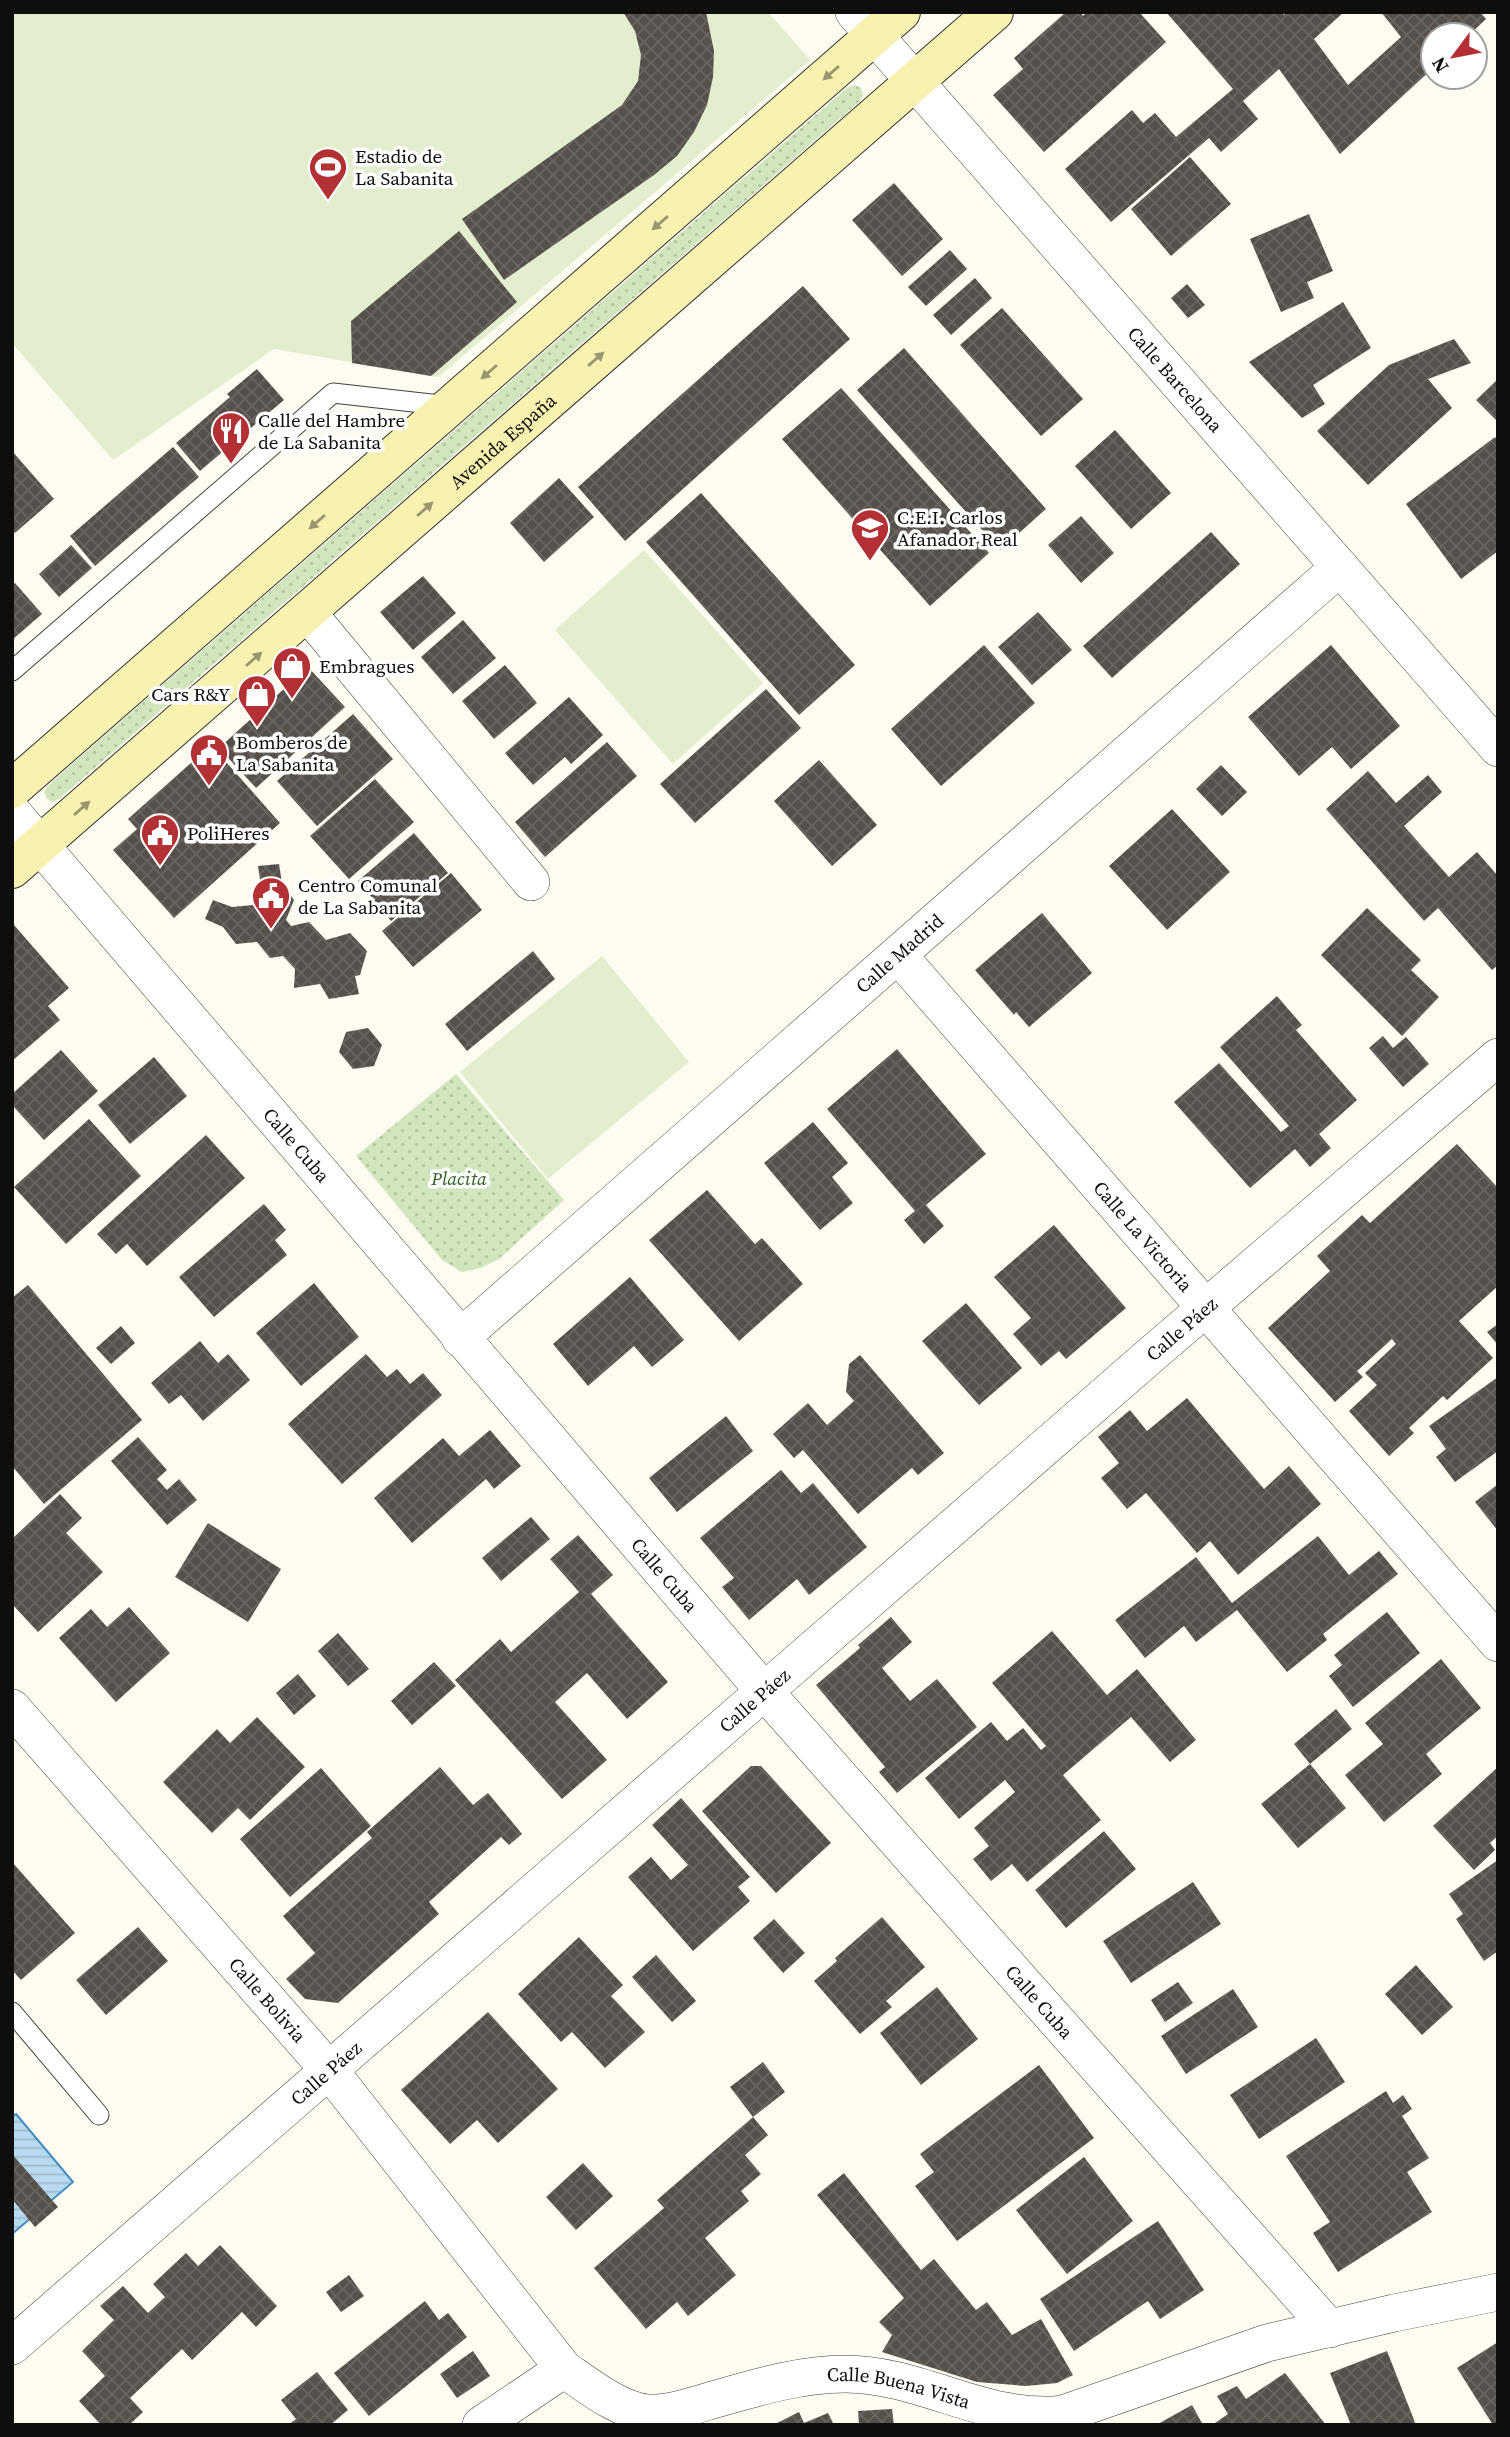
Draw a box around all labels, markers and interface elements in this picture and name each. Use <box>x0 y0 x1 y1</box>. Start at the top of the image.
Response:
north arrow <box>1419 21 1489 91</box>
text: N <box>1425 52 1454 78</box>
one-way arrow <box>823 65 840 80</box>
place label: Estadio de La Sabanita <box>355 143 454 191</box>
sports icon: Estadio de La Sabanita <box>307 146 349 201</box>
one-way arrow <box>651 215 669 231</box>
street label: Calle Barcelona <box>1122 321 1229 438</box>
one-way arrow <box>588 352 605 367</box>
one-way arrow <box>480 364 497 379</box>
street label: Avenida España <box>444 387 562 495</box>
place label: Calle del Hambre de La Sabanita <box>258 407 405 455</box>
restaurant icon: Calle del Hambre de La Sabanita <box>210 410 252 465</box>
one-way arrow <box>416 501 434 517</box>
place label: C.E.I. Carlos Afanador Real <box>897 504 1018 552</box>
school or university icon: C.E.I. Carlos Afanador Real <box>849 507 891 562</box>
one-way arrow <box>308 514 326 530</box>
shop icon: Embragues <box>271 645 313 700</box>
one-way arrow <box>245 652 262 667</box>
place label: Embragues <box>319 653 415 679</box>
shop icon: Cars R&Y <box>236 673 278 728</box>
place label: Cars R&Y <box>151 681 230 707</box>
place label: Bomberos de La Sabanita <box>236 729 348 777</box>
public building icon: Bomberos de La Sabanita <box>188 732 230 787</box>
one-way arrow <box>73 800 91 816</box>
public building icon: PoliHeres <box>139 812 181 867</box>
place label: PoliHeres <box>187 820 269 846</box>
place label: Centro Comunal de La Sabanita <box>298 872 438 920</box>
public building icon: Centro Comunal de La Sabanita <box>250 875 292 930</box>
street label: Calle Madrid <box>850 907 949 999</box>
street label: Calle Cuba <box>257 1102 336 1188</box>
park label: Placita <box>430 1165 487 1191</box>
street label: Calle La Victoria <box>1088 1175 1199 1297</box>
street label: Calle Páez <box>1140 1290 1223 1367</box>
street label: Calle Cuba <box>625 1532 704 1618</box>
street label: Calle Páez <box>713 1662 796 1738</box>
street label: Calle Bolivia <box>223 1952 312 2048</box>
street label: Calle Cuba <box>1000 1959 1080 2044</box>
street label: Calle Páez <box>285 2035 367 2111</box>
street label: Calle Buena Vista <box>826 2361 974 2415</box>

